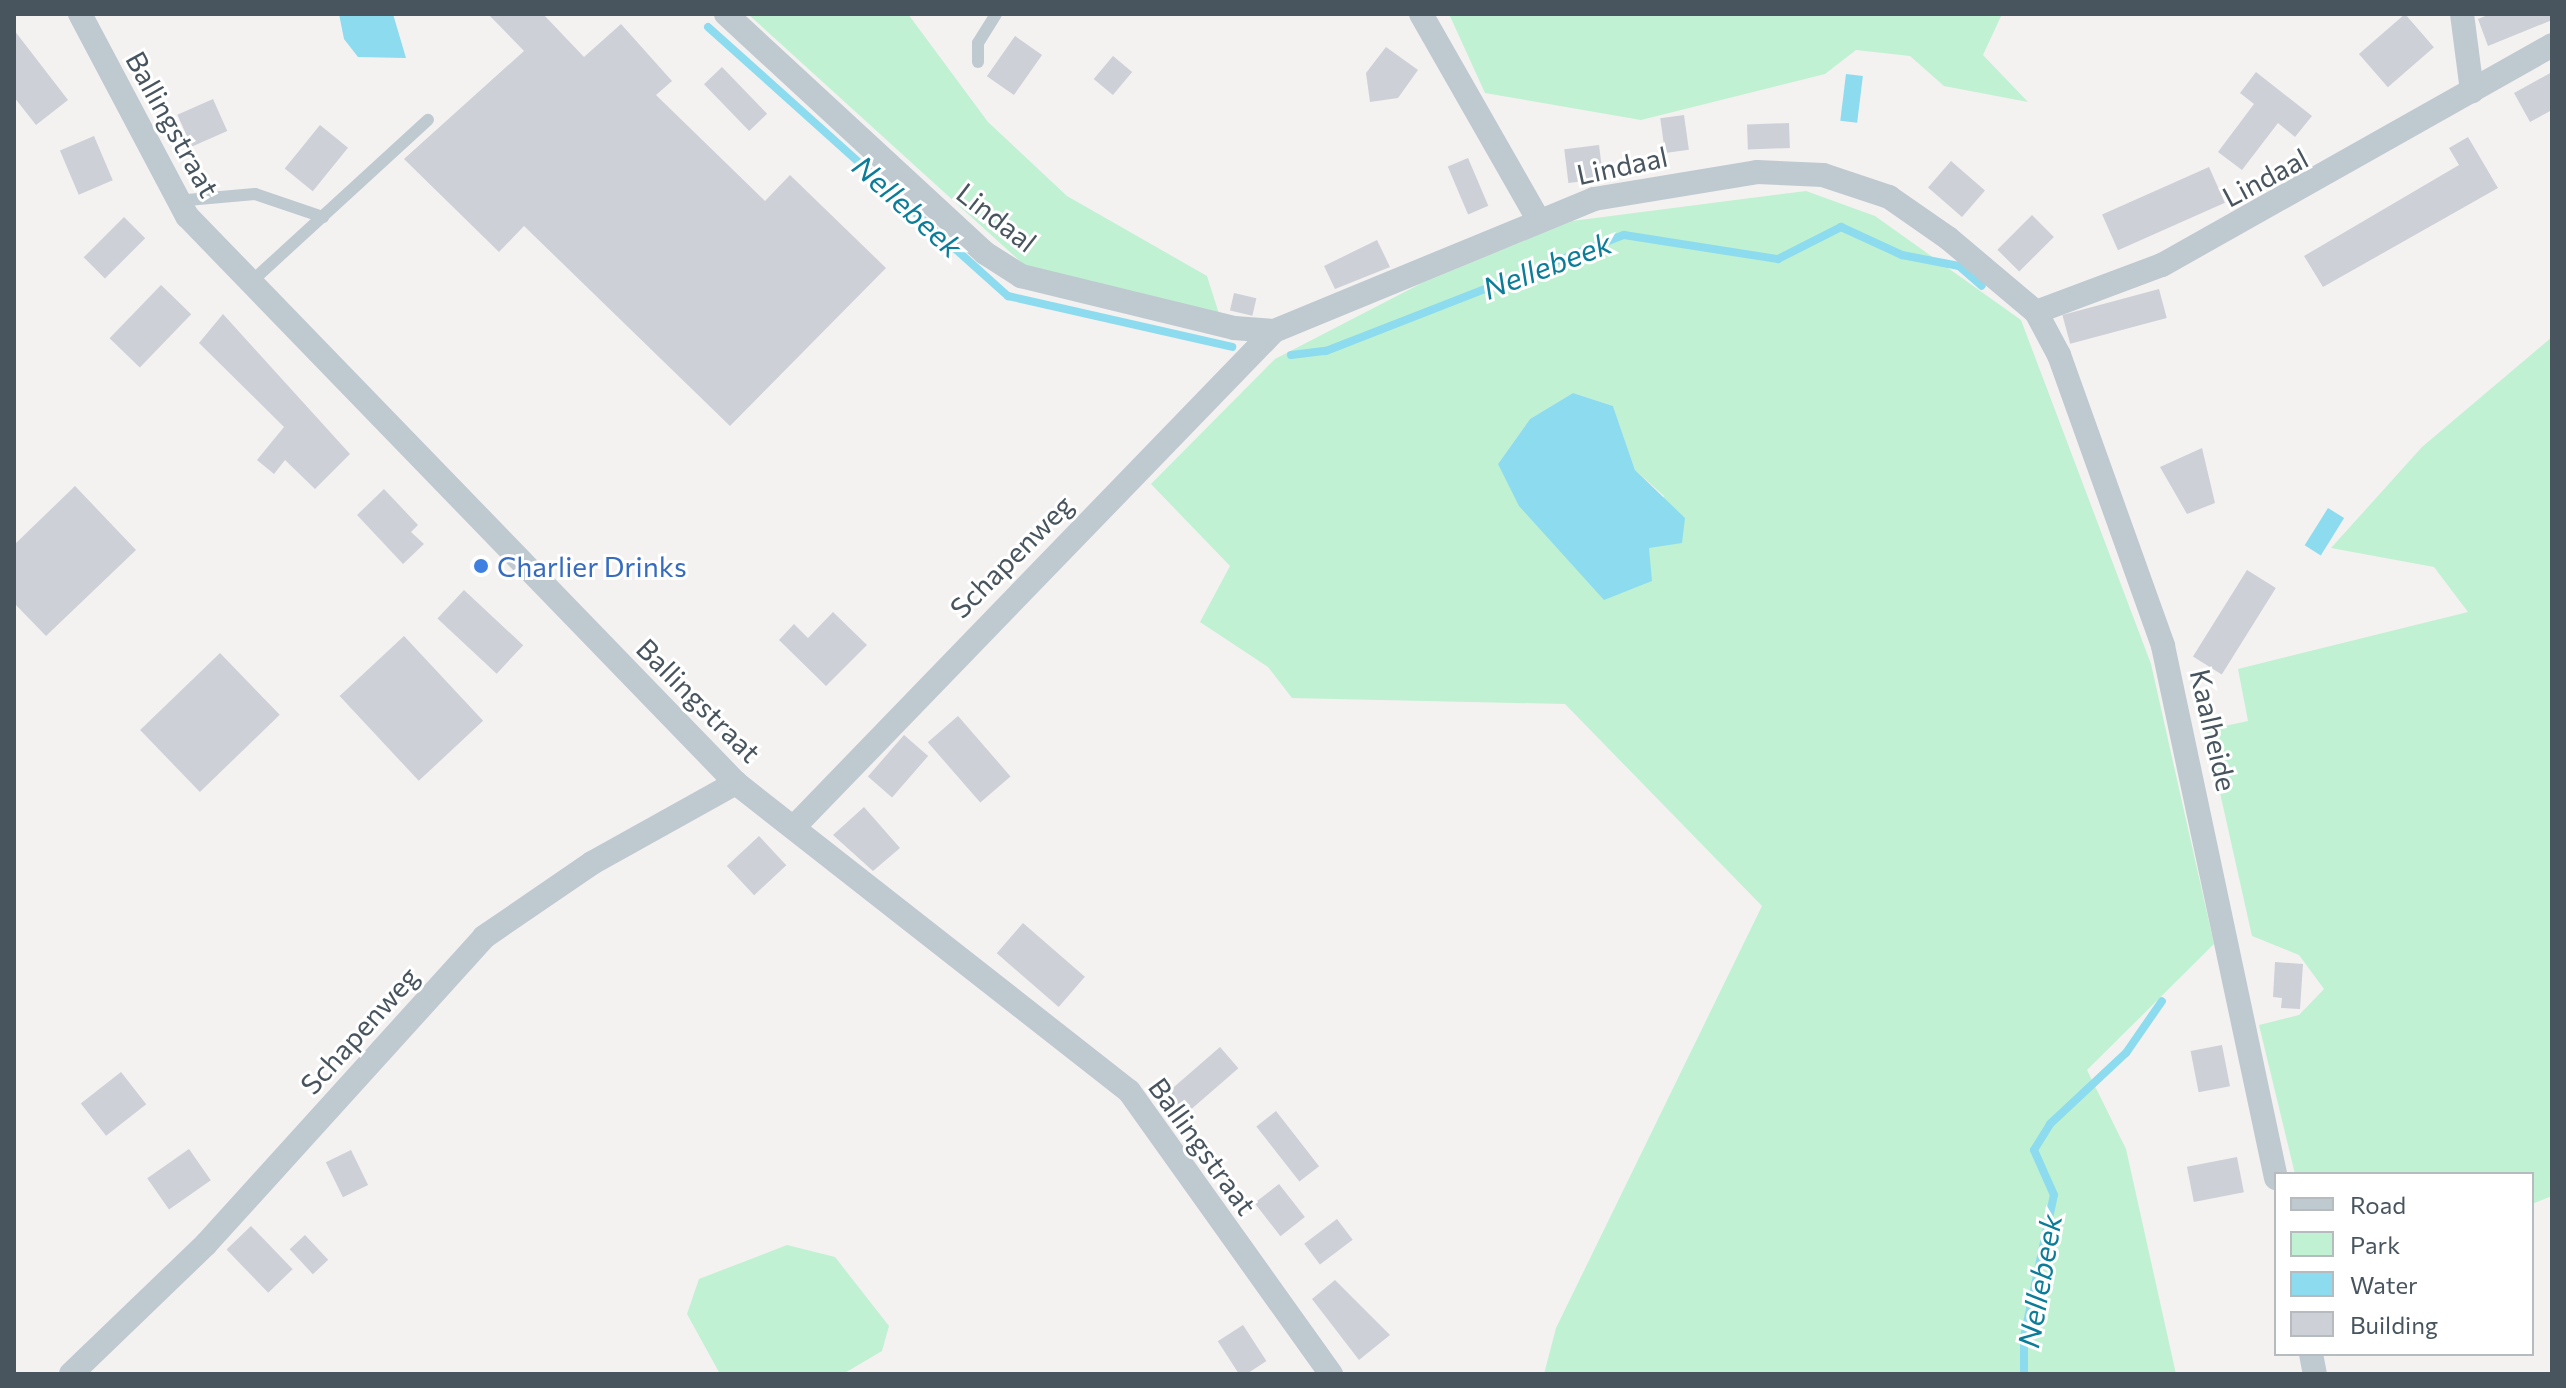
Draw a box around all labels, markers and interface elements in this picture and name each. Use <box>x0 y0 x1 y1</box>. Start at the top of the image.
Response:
street label: Ballingstraat <box>119 45 227 203</box>
street label: Lindaal <box>1574 139 1670 191</box>
street label: Lindaal <box>2217 141 2313 213</box>
water label: Nellebeek <box>846 147 970 265</box>
street label: Lindaal <box>950 175 1044 259</box>
water label: Nellebeek <box>1477 224 1617 306</box>
street label: Schapenweg <box>943 488 1079 624</box>
place label: Charlier Drinks <box>497 549 687 583</box>
marker: Charlier Drinks <box>472 557 490 575</box>
street label: Ballingstraat <box>630 631 768 769</box>
street label: Kaalheide <box>2184 666 2244 794</box>
street label: Schapenweg <box>293 959 425 1101</box>
street label: Ballingstraat <box>1142 1071 1264 1221</box>
legend <box>2274 1172 2534 1356</box>
text: Road <box>2350 1190 2406 1219</box>
water label: Nellebeek <box>2010 1211 2068 1351</box>
text: Park <box>2350 1230 2400 1259</box>
text: Water <box>2350 1270 2418 1299</box>
text: Building <box>2350 1310 2438 1339</box>

